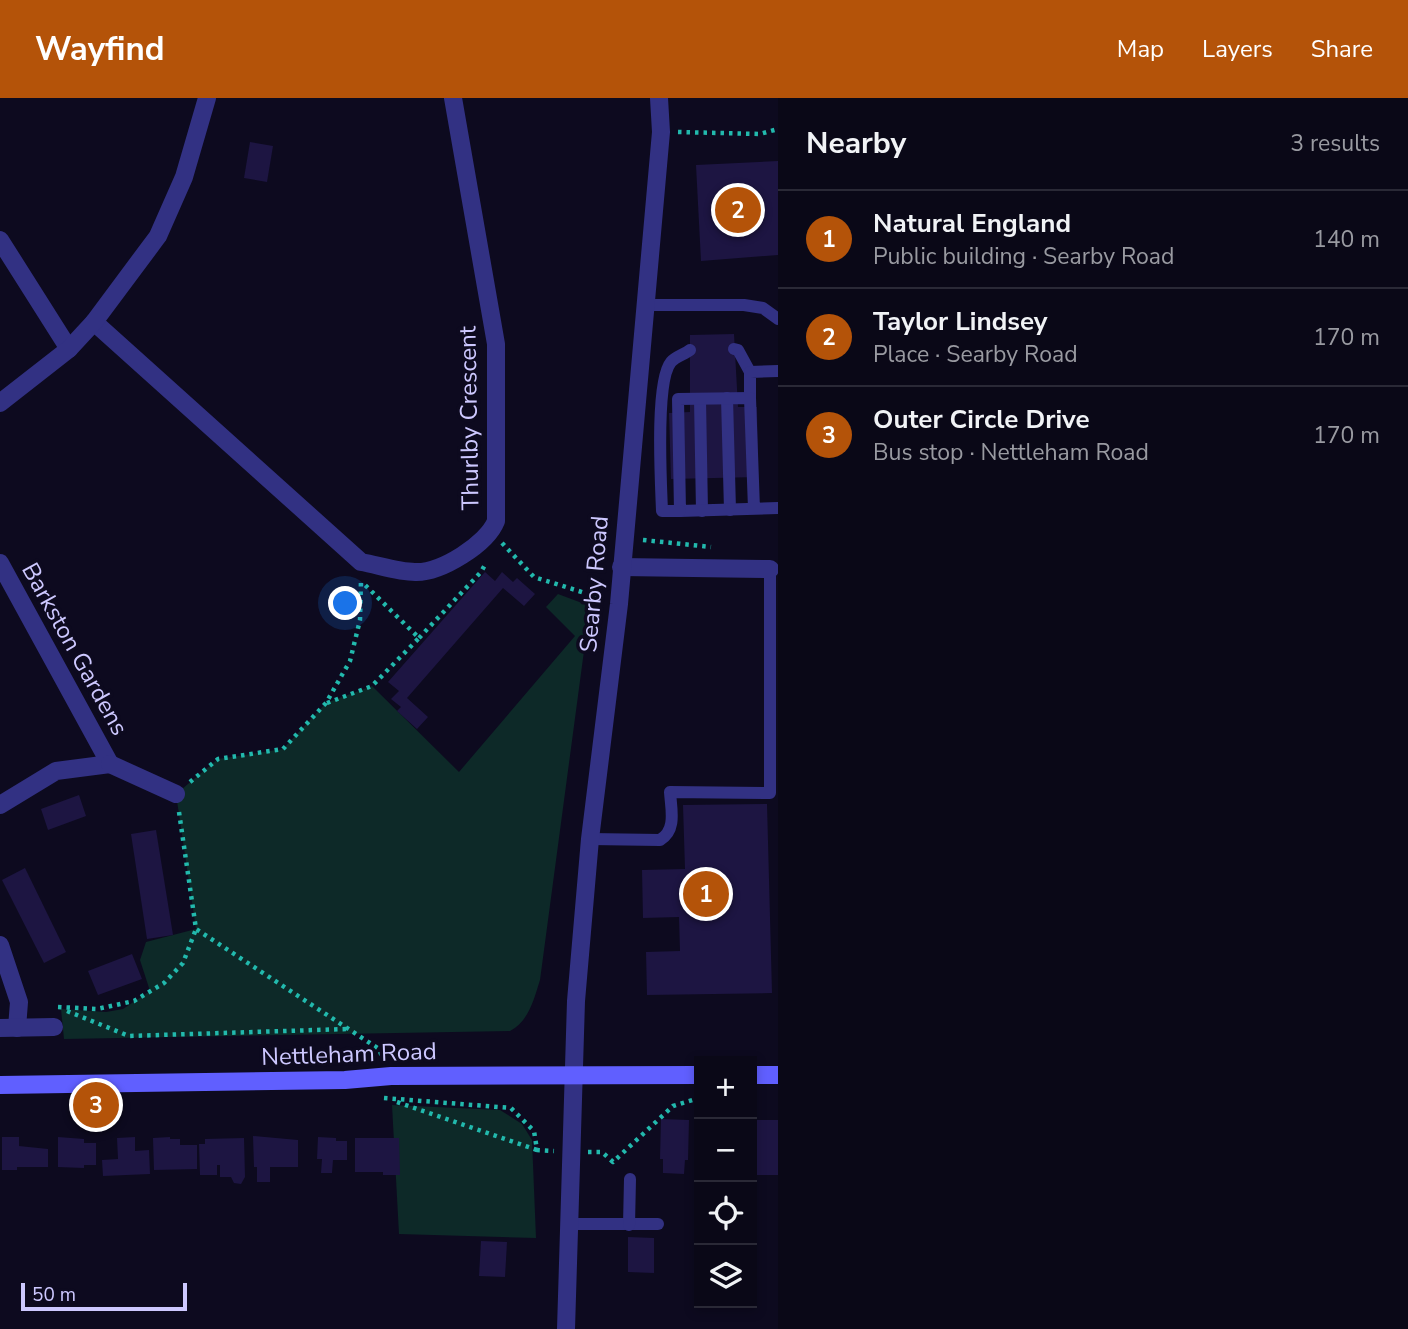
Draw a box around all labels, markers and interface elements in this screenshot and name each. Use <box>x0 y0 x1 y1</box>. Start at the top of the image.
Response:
text: Wayfind <box>35 27 165 72</box>
text: Map <box>1117 33 1164 65</box>
text: Layers <box>1202 33 1273 65</box>
text: Share <box>1311 33 1373 65</box>
text: Nearby <box>806 123 906 164</box>
text: 3 results <box>1290 128 1380 159</box>
pin: 2 <box>715 184 761 236</box>
text: Natural England <box>873 206 1071 241</box>
text: 1 <box>822 224 836 255</box>
text: 140 m <box>1313 224 1380 255</box>
text: Public building · Searby Road <box>873 241 1174 272</box>
text: Taylor Lindsey <box>873 304 1048 339</box>
text: 2 <box>822 322 836 353</box>
text: 170 m <box>1313 322 1380 353</box>
street label: Thurlby Crescent <box>451 325 487 510</box>
text: Place · Searby Road <box>873 339 1078 370</box>
text: Outer Circle Drive <box>873 402 1090 437</box>
text: 3 <box>822 420 836 451</box>
text: 170 m <box>1313 420 1380 451</box>
text: Bus stop · Nettleham Road <box>873 437 1149 468</box>
street label: Searby Road <box>572 514 616 654</box>
street label: Barkston Gardens <box>14 557 136 741</box>
your location <box>328 586 362 620</box>
pin: 1 <box>683 868 729 920</box>
street label: Nettleham Road <box>261 1035 437 1073</box>
map controls <box>694 1056 757 1308</box>
button: + <box>694 1056 757 1119</box>
pin: 3 <box>73 1079 119 1131</box>
button: − <box>694 1119 757 1182</box>
button: locate <box>694 1182 757 1245</box>
button: layers <box>694 1245 757 1308</box>
scale bar <box>21 1280 187 1312</box>
text: 50 m <box>32 1282 76 1308</box>

